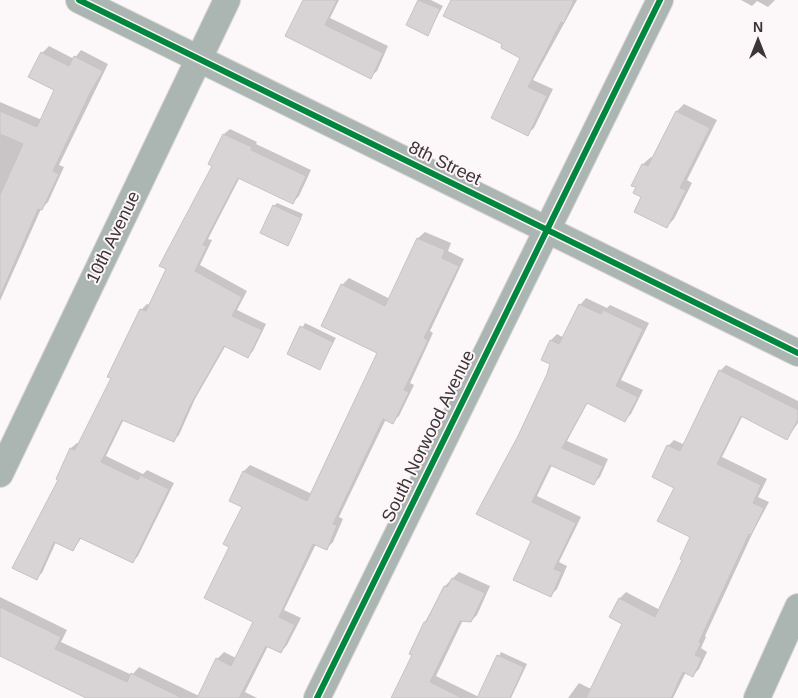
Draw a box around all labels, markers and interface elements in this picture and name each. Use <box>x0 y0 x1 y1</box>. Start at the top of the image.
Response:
north arrow <box>733 15 783 65</box>
text: N <box>753 19 763 35</box>
street label: 8th Street <box>406 137 484 189</box>
street label: 10th Avenue <box>82 188 144 286</box>
street label: South Norwood Avenue <box>378 347 478 525</box>

